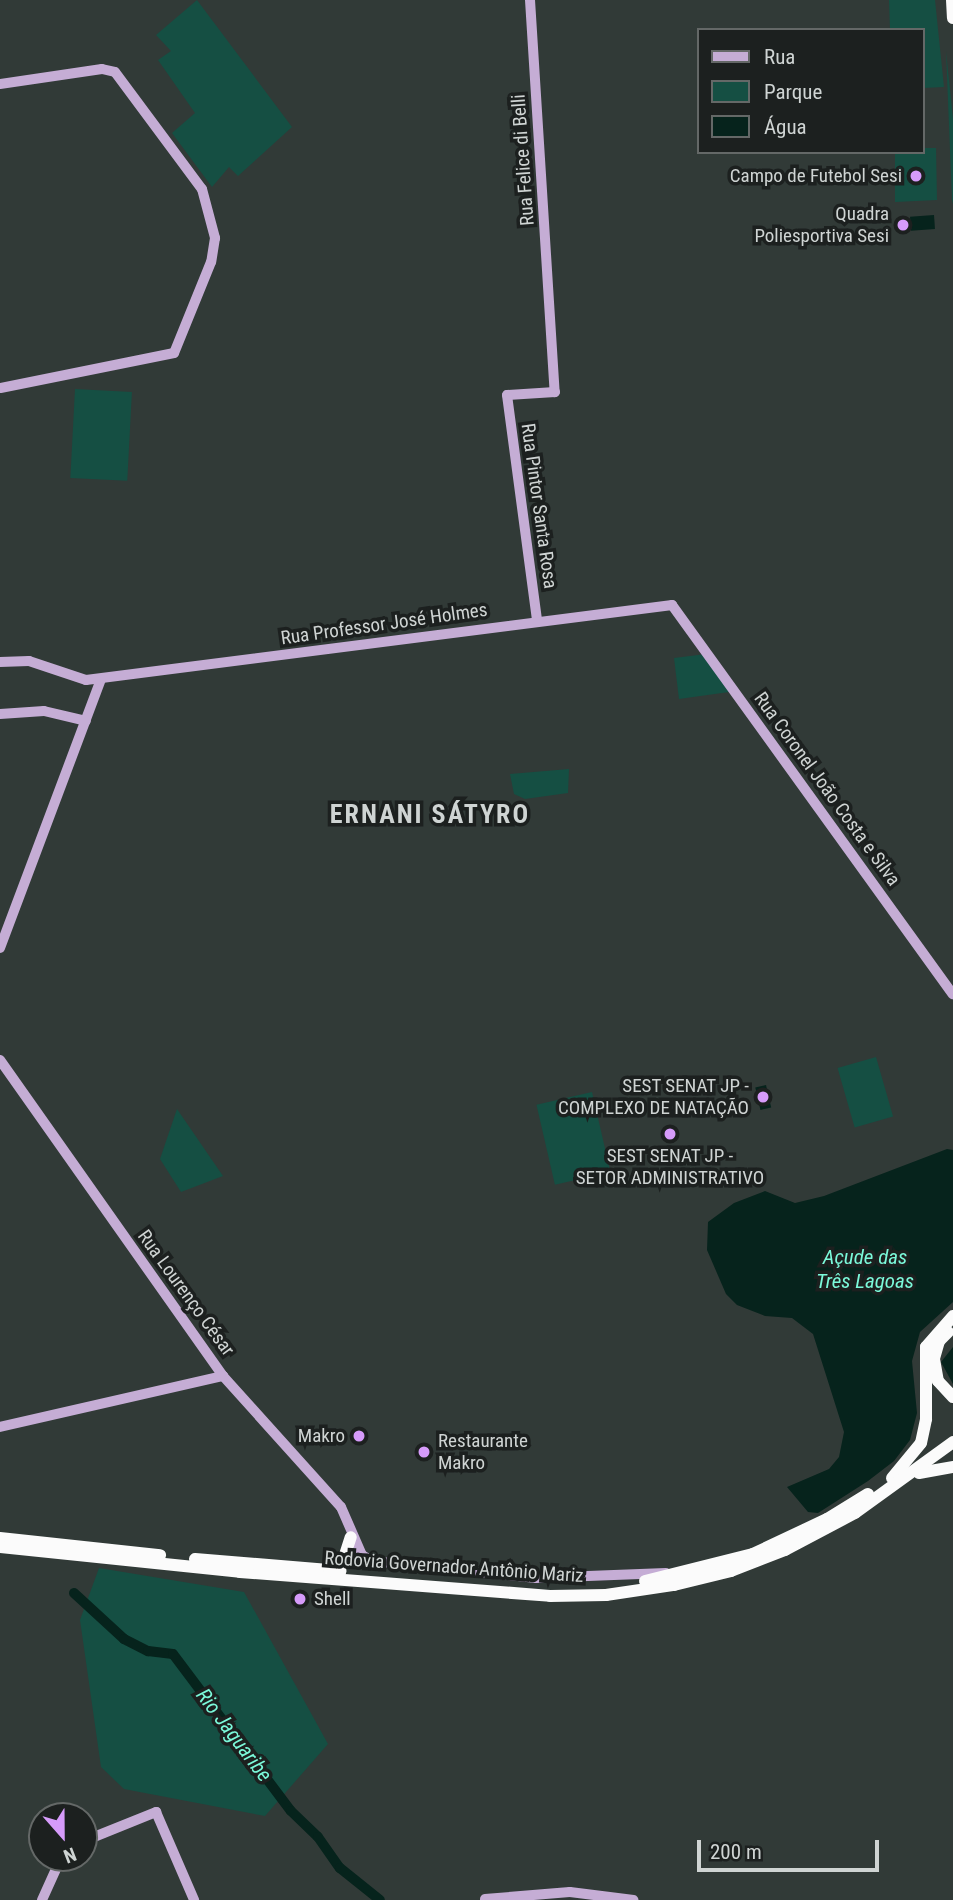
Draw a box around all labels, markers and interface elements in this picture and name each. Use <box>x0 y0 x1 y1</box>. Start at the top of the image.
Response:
legend <box>698 28 925 154</box>
text: Rua <box>764 45 795 69</box>
text: Parque <box>764 80 822 104</box>
street label: Rua Felice di Belli <box>507 93 539 227</box>
text: Água <box>764 115 807 139</box>
place label: Campo de Futebol Sesi <box>730 165 902 187</box>
marker: Campo de Futebol Sesi <box>908 168 924 184</box>
place label: Quadra Poliesportiva Sesi <box>754 203 889 247</box>
marker: Quadra Poliesportiva Sesi <box>895 217 911 233</box>
street label: Rua Pintor Santa Rosa <box>516 422 562 590</box>
street label: Rua Professor José Holmes <box>279 598 489 650</box>
street label: Rua Coronel João Costa e Silva <box>749 688 905 890</box>
district label: ERNANI SÁTYRO <box>331 799 529 831</box>
place label: SEST SENAT JP - COMPLEXO DE NATAÇÃO <box>558 1075 749 1119</box>
marker: SEST SENAT JP - COMPLEXO DE NATAÇÃO <box>755 1089 771 1105</box>
marker: SEST SENAT JP - SETOR ADMINISTRATIVO <box>662 1126 678 1142</box>
place label: SEST SENAT JP - SETOR ADMINISTRATIVO <box>576 1145 764 1189</box>
street label: Rua Lourenço César <box>133 1226 239 1360</box>
water label: Açude das Três Lagoas <box>816 1244 914 1294</box>
place label: Makro <box>298 1425 345 1447</box>
marker: Makro <box>351 1428 367 1444</box>
place label: Restaurante Makro <box>438 1430 528 1474</box>
marker: Restaurante Makro <box>416 1444 432 1460</box>
street label: Rodovia Governador Antônio Mariz <box>324 1547 584 1587</box>
place label: Shell <box>314 1588 351 1610</box>
marker: Shell <box>292 1591 308 1607</box>
water label: Rio Jaguaribe <box>191 1683 277 1787</box>
north arrow <box>28 1802 98 1872</box>
scale bar <box>701 1826 883 1870</box>
text: 200 m <box>710 1840 762 1864</box>
text: N <box>60 1842 80 1868</box>

